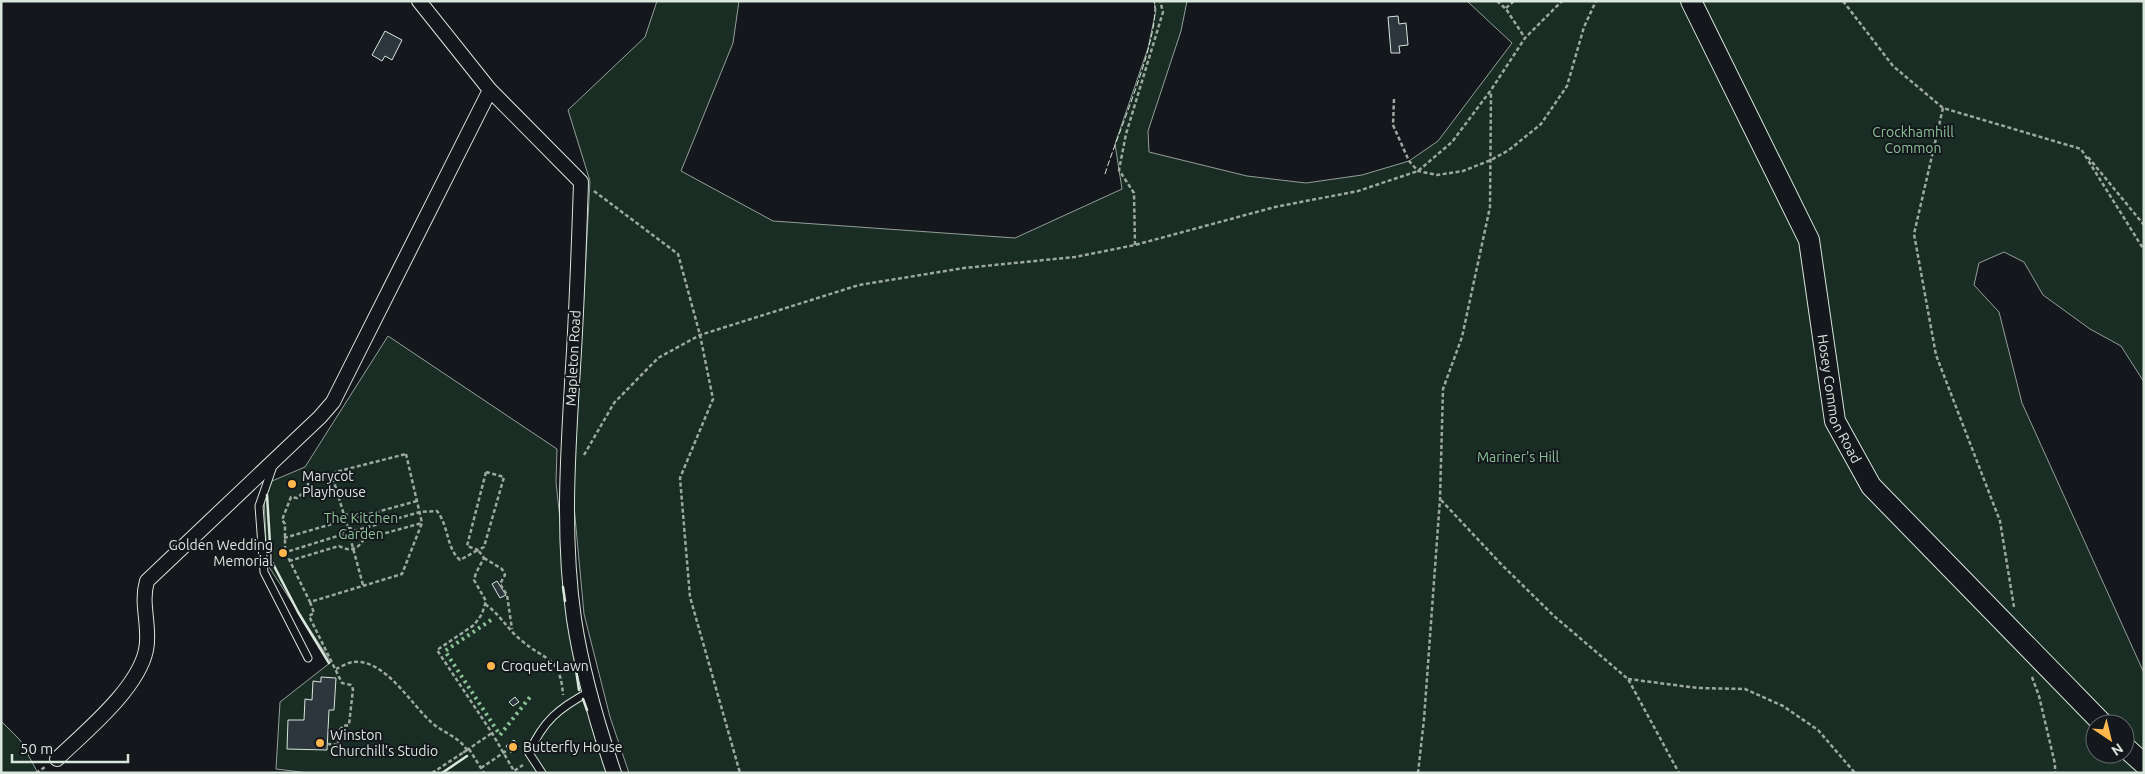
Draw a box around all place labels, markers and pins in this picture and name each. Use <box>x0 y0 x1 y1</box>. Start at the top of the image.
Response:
place label: Marycot Playhouse <box>302 468 366 500</box>
marker: Marycot Playhouse <box>286 478 298 490</box>
place label: Golden Wedding Memorial <box>168 537 273 569</box>
marker: Golden Wedding Memorial <box>277 547 289 559</box>
place label: Croquet Lawn <box>501 658 589 674</box>
marker: Croquet Lawn <box>485 660 497 672</box>
place label: Winston Churchill’s Studio <box>330 727 438 759</box>
marker: Winston Churchill’s Studio <box>314 737 326 749</box>
place label: Butterfly House <box>523 739 623 755</box>
marker: Butterfly House <box>507 741 519 753</box>

